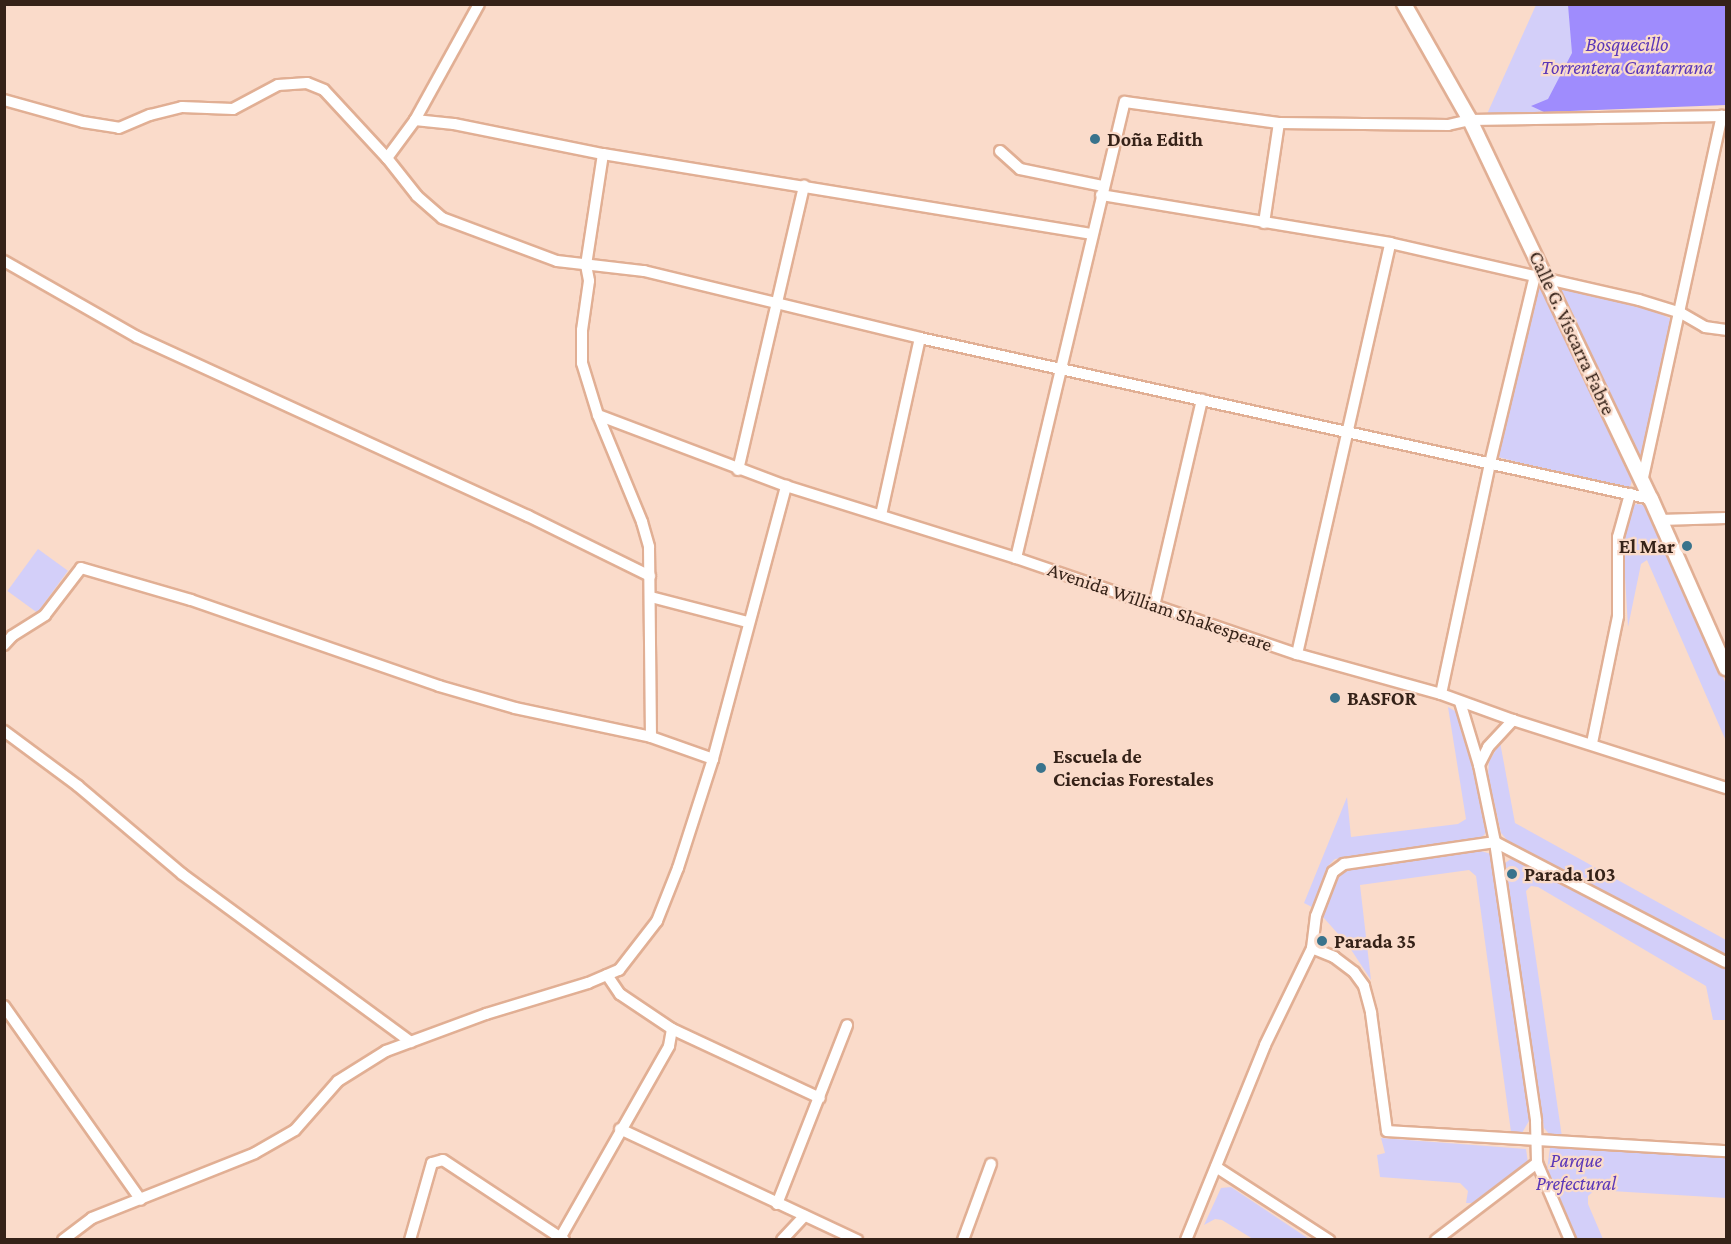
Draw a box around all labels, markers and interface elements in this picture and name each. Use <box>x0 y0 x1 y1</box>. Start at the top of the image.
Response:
park label: Bosquecillo Torrentera Cantarrana <box>1541 33 1713 80</box>
place label: Doña Edith <box>1107 127 1203 151</box>
marker: Doña Edith <box>1088 132 1102 146</box>
street label: Calle G. Viscarra Fabre <box>1524 247 1620 419</box>
place label: El Mar <box>1619 534 1675 558</box>
marker: El Mar <box>1680 539 1694 553</box>
street label: Avenida William Shakespeare <box>1045 557 1275 657</box>
place label: BASFOR <box>1347 686 1417 710</box>
marker: BASFOR <box>1328 691 1342 705</box>
place label: Escuela de Ciencias Forestales <box>1053 744 1214 791</box>
marker: Escuela de Ciencias Forestales <box>1034 761 1048 775</box>
place label: Parada 103 <box>1524 862 1616 886</box>
marker: Parada 103 <box>1505 867 1519 881</box>
place label: Parada 35 <box>1334 929 1416 953</box>
marker: Parada 35 <box>1315 934 1329 948</box>
park label: Parque Prefectural <box>1536 1149 1616 1196</box>

